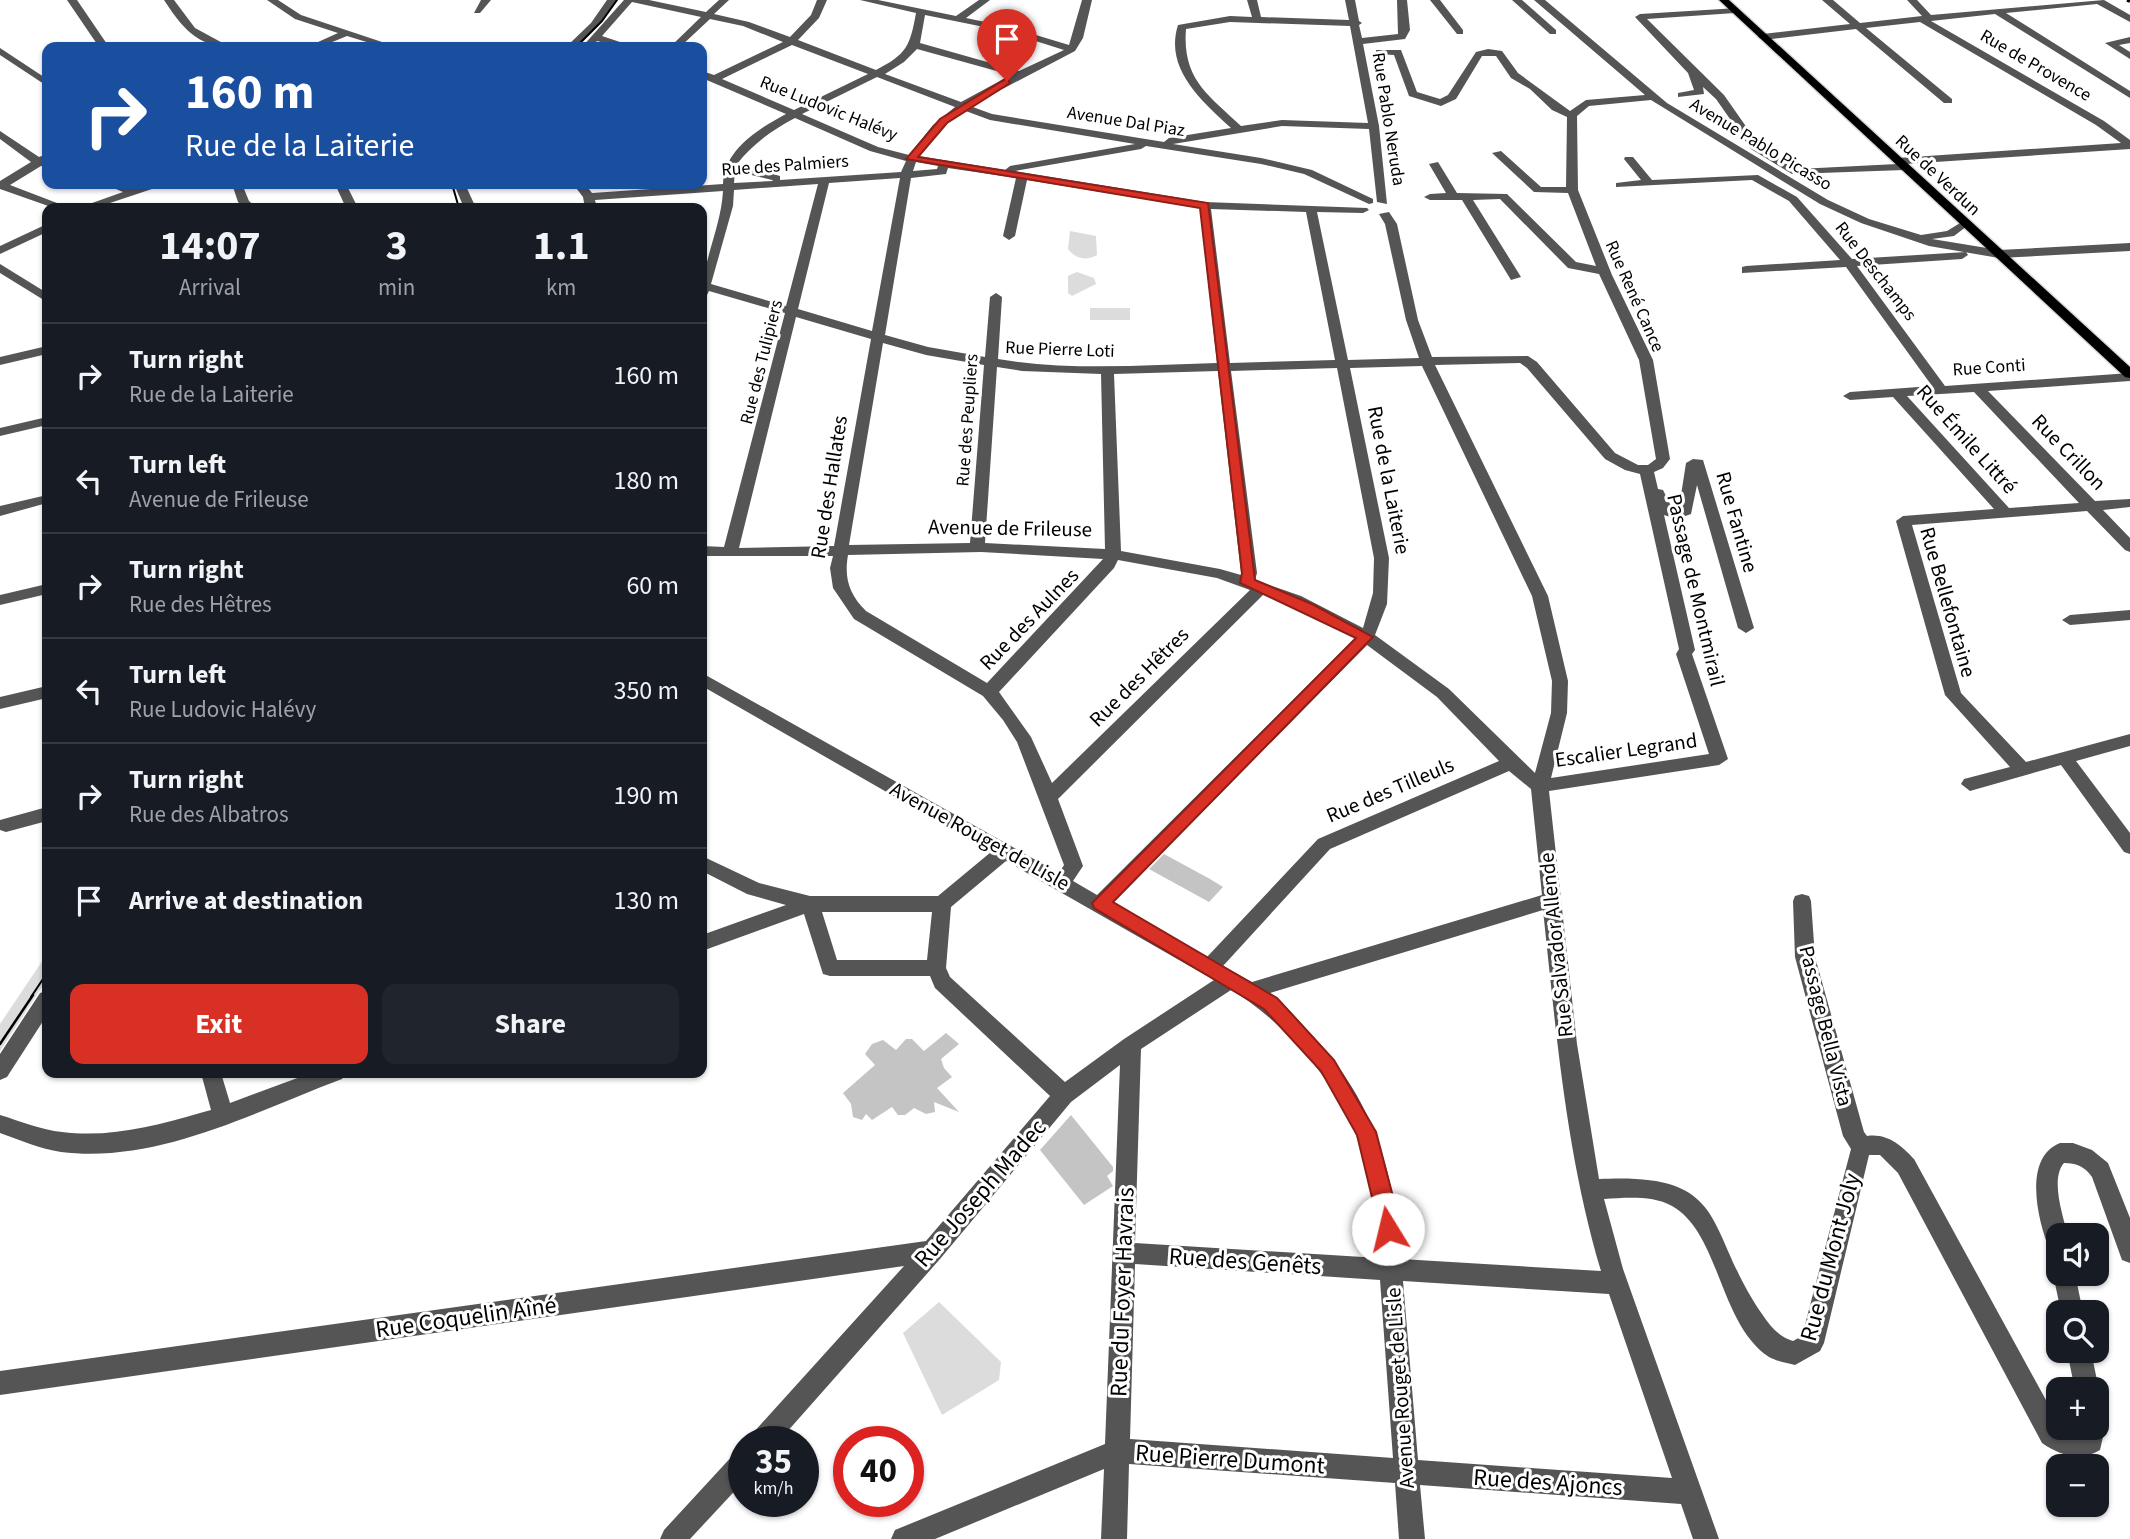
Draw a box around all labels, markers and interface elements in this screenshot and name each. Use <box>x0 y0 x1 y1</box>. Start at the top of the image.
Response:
pin <box>977 9 1037 81</box>
icon: arrive <box>988 20 1026 58</box>
street label: Rue de Provence <box>1975 23 2096 108</box>
street label: Rue Pablo Neruda <box>1366 51 1411 188</box>
text: 160 m <box>185 58 314 128</box>
street label: Rue Ludovic Halévy <box>756 69 902 148</box>
icon: right <box>70 70 161 161</box>
street label: Avenue Pablo Picasso <box>1685 92 1837 197</box>
street label: Avenue Dal Piaz <box>1065 100 1187 143</box>
text: Rue de la Laiterie <box>185 123 414 169</box>
street label: Rue de Verdun <box>1889 129 1986 222</box>
street label: Rue des Palmiers <box>720 149 850 182</box>
text: 14:07 <box>159 216 261 276</box>
text: 3 <box>386 216 408 276</box>
text: 1.1 <box>533 216 590 276</box>
street label: Rue Deschamps <box>1829 216 1922 326</box>
street label: Rue René Cance <box>1599 236 1670 356</box>
text: Arrival <box>179 271 241 304</box>
text: min <box>378 271 415 304</box>
text: km <box>546 271 576 304</box>
street label: Rue des Tulipiers <box>734 297 789 427</box>
street label: Rue Pierre Loti <box>1005 335 1115 364</box>
text: Turn right <box>129 341 244 378</box>
street label: Rue Conti <box>1952 352 2026 383</box>
street label: Rue des Peupliers <box>950 353 985 487</box>
icon: right <box>70 357 108 395</box>
text: 160 m <box>613 357 679 394</box>
text: Rue de la Laiterie <box>129 378 294 411</box>
street label: Rue Émile Littré <box>1910 378 2024 500</box>
street label: Rue de la Laiterie <box>1360 403 1418 557</box>
street label: Rue Crillon <box>2025 407 2113 497</box>
street label: Rue des Hallates <box>803 413 855 561</box>
text: Turn left <box>129 446 226 483</box>
icon: left <box>70 462 108 500</box>
text: 180 m <box>613 462 679 499</box>
street label: Rue Fantine <box>1708 468 1766 576</box>
text: Avenue de Frileuse <box>129 483 309 516</box>
street label: Passage de Montmirail <box>1659 491 1733 689</box>
street label: Avenue de Frileuse <box>928 512 1092 544</box>
street label: Rue Bellefontaine <box>1912 523 1984 681</box>
text: Turn right <box>129 551 244 588</box>
street label: Rue des Aulnes <box>972 561 1086 677</box>
icon: right <box>70 567 108 605</box>
text: 60 m <box>626 567 679 604</box>
text: Rue des Hêtres <box>129 588 272 621</box>
street label: Rue des Hêtres <box>1082 620 1196 734</box>
text: Turn left <box>129 656 226 693</box>
icon: left <box>70 672 108 710</box>
text: 350 m <box>613 672 679 709</box>
text: Rue Ludovic Halévy <box>129 693 316 726</box>
street label: Escalier Legrand <box>1553 725 1699 775</box>
street label: Rue des Tilleuls <box>1321 750 1459 830</box>
text: Turn right <box>129 761 244 798</box>
street label: Avenue Rouget de Lisle <box>885 774 1075 898</box>
icon: right <box>70 777 108 815</box>
text: 190 m <box>613 777 679 814</box>
text: Rue des Albatros <box>129 798 289 831</box>
street label: Rue Salvador Allende <box>1531 851 1581 1039</box>
icon: arrive <box>70 882 108 920</box>
text: Arrive at destination <box>129 882 363 919</box>
text: 130 m <box>613 882 679 919</box>
street label: Passage Bella Vista <box>1792 943 1860 1109</box>
button: Exit <box>70 984 368 1064</box>
button: Share <box>382 984 679 1064</box>
street label: Rue Joseph Madec <box>906 1111 1055 1275</box>
street label: Rue du Mont Joly <box>1791 1169 1870 1345</box>
street label: Rue du Foyer Havrais <box>1101 1186 1144 1398</box>
position arrow <box>1351 1192 1425 1266</box>
map controls <box>2046 1223 2109 1517</box>
button: sound <box>2046 1223 2109 1286</box>
street label: Rue des Genêts <box>1167 1239 1322 1284</box>
street label: Avenue Rouget de Lisle <box>1378 1286 1422 1490</box>
street label: Rue Coquelin Aîné <box>373 1287 559 1348</box>
button: search <box>2046 1300 2109 1363</box>
button: + <box>2046 1377 2109 1440</box>
speed limit sign: 40 <box>833 1426 924 1517</box>
street label: Rue Pierre Dumont <box>1134 1435 1326 1484</box>
text: 35 <box>755 1437 792 1487</box>
button: − <box>2046 1454 2109 1517</box>
street label: Rue des Ajoncs <box>1472 1460 1624 1505</box>
text: km/h <box>754 1476 793 1501</box>

